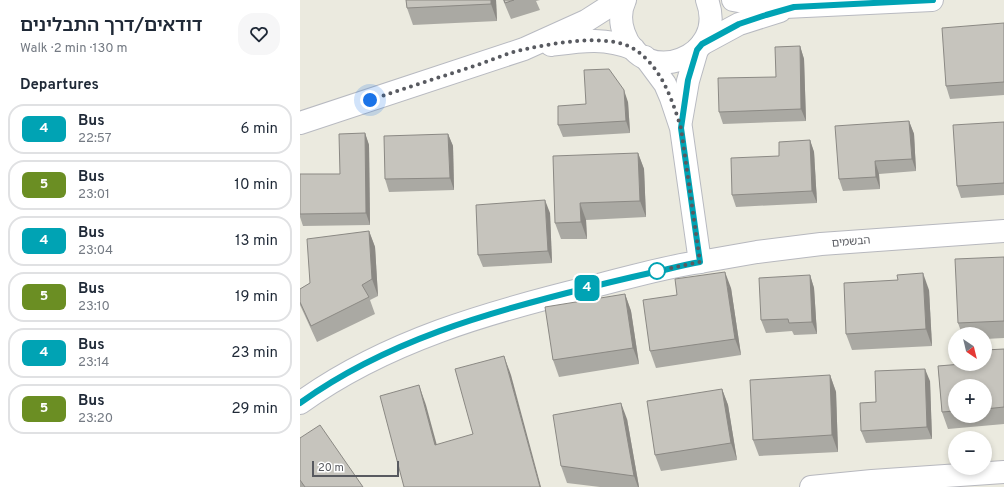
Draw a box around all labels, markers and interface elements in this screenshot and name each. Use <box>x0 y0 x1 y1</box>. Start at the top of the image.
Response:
button: heart <box>238 13 280 55</box>
text: דודאים/דרך התבלינים <box>20 14 203 38</box>
text: Walk · 2 min · 130 m <box>20 41 128 57</box>
text: Departures <box>20 76 99 95</box>
your location <box>360 90 380 110</box>
text: Bus <box>78 112 105 131</box>
text: 4 <box>40 120 49 137</box>
text: 6 min <box>241 120 278 139</box>
text: 22:57 <box>78 131 112 147</box>
text: Bus <box>78 168 105 187</box>
text: 5 <box>40 176 48 193</box>
text: 10 min <box>234 176 278 195</box>
text: 23:01 <box>78 187 110 203</box>
text: Bus <box>78 224 105 243</box>
text: 4 <box>40 232 49 249</box>
text: 13 min <box>235 232 278 251</box>
street label: הבשמים <box>831 233 871 251</box>
text: 23:04 <box>78 243 113 259</box>
unlabelled marker <box>648 262 666 280</box>
line badge: 4 <box>574 275 600 301</box>
text: 4 <box>583 279 592 296</box>
text: Bus <box>78 280 105 299</box>
text: 5 <box>40 288 48 305</box>
text: 19 min <box>235 288 278 307</box>
text: 23:10 <box>78 299 110 315</box>
north arrow <box>948 327 992 371</box>
map controls <box>948 327 992 475</box>
text: Bus <box>78 336 105 355</box>
text: 4 <box>40 344 49 361</box>
text: 23 min <box>231 344 278 363</box>
text: 23:14 <box>78 355 109 371</box>
button: + <box>948 379 992 423</box>
text: Bus <box>78 392 105 411</box>
text: 5 <box>40 400 48 417</box>
text: 29 min <box>231 400 278 419</box>
text: 23:20 <box>78 411 113 427</box>
button: − <box>948 431 992 475</box>
scale bar <box>312 459 399 478</box>
text: 20 m <box>318 461 344 475</box>

